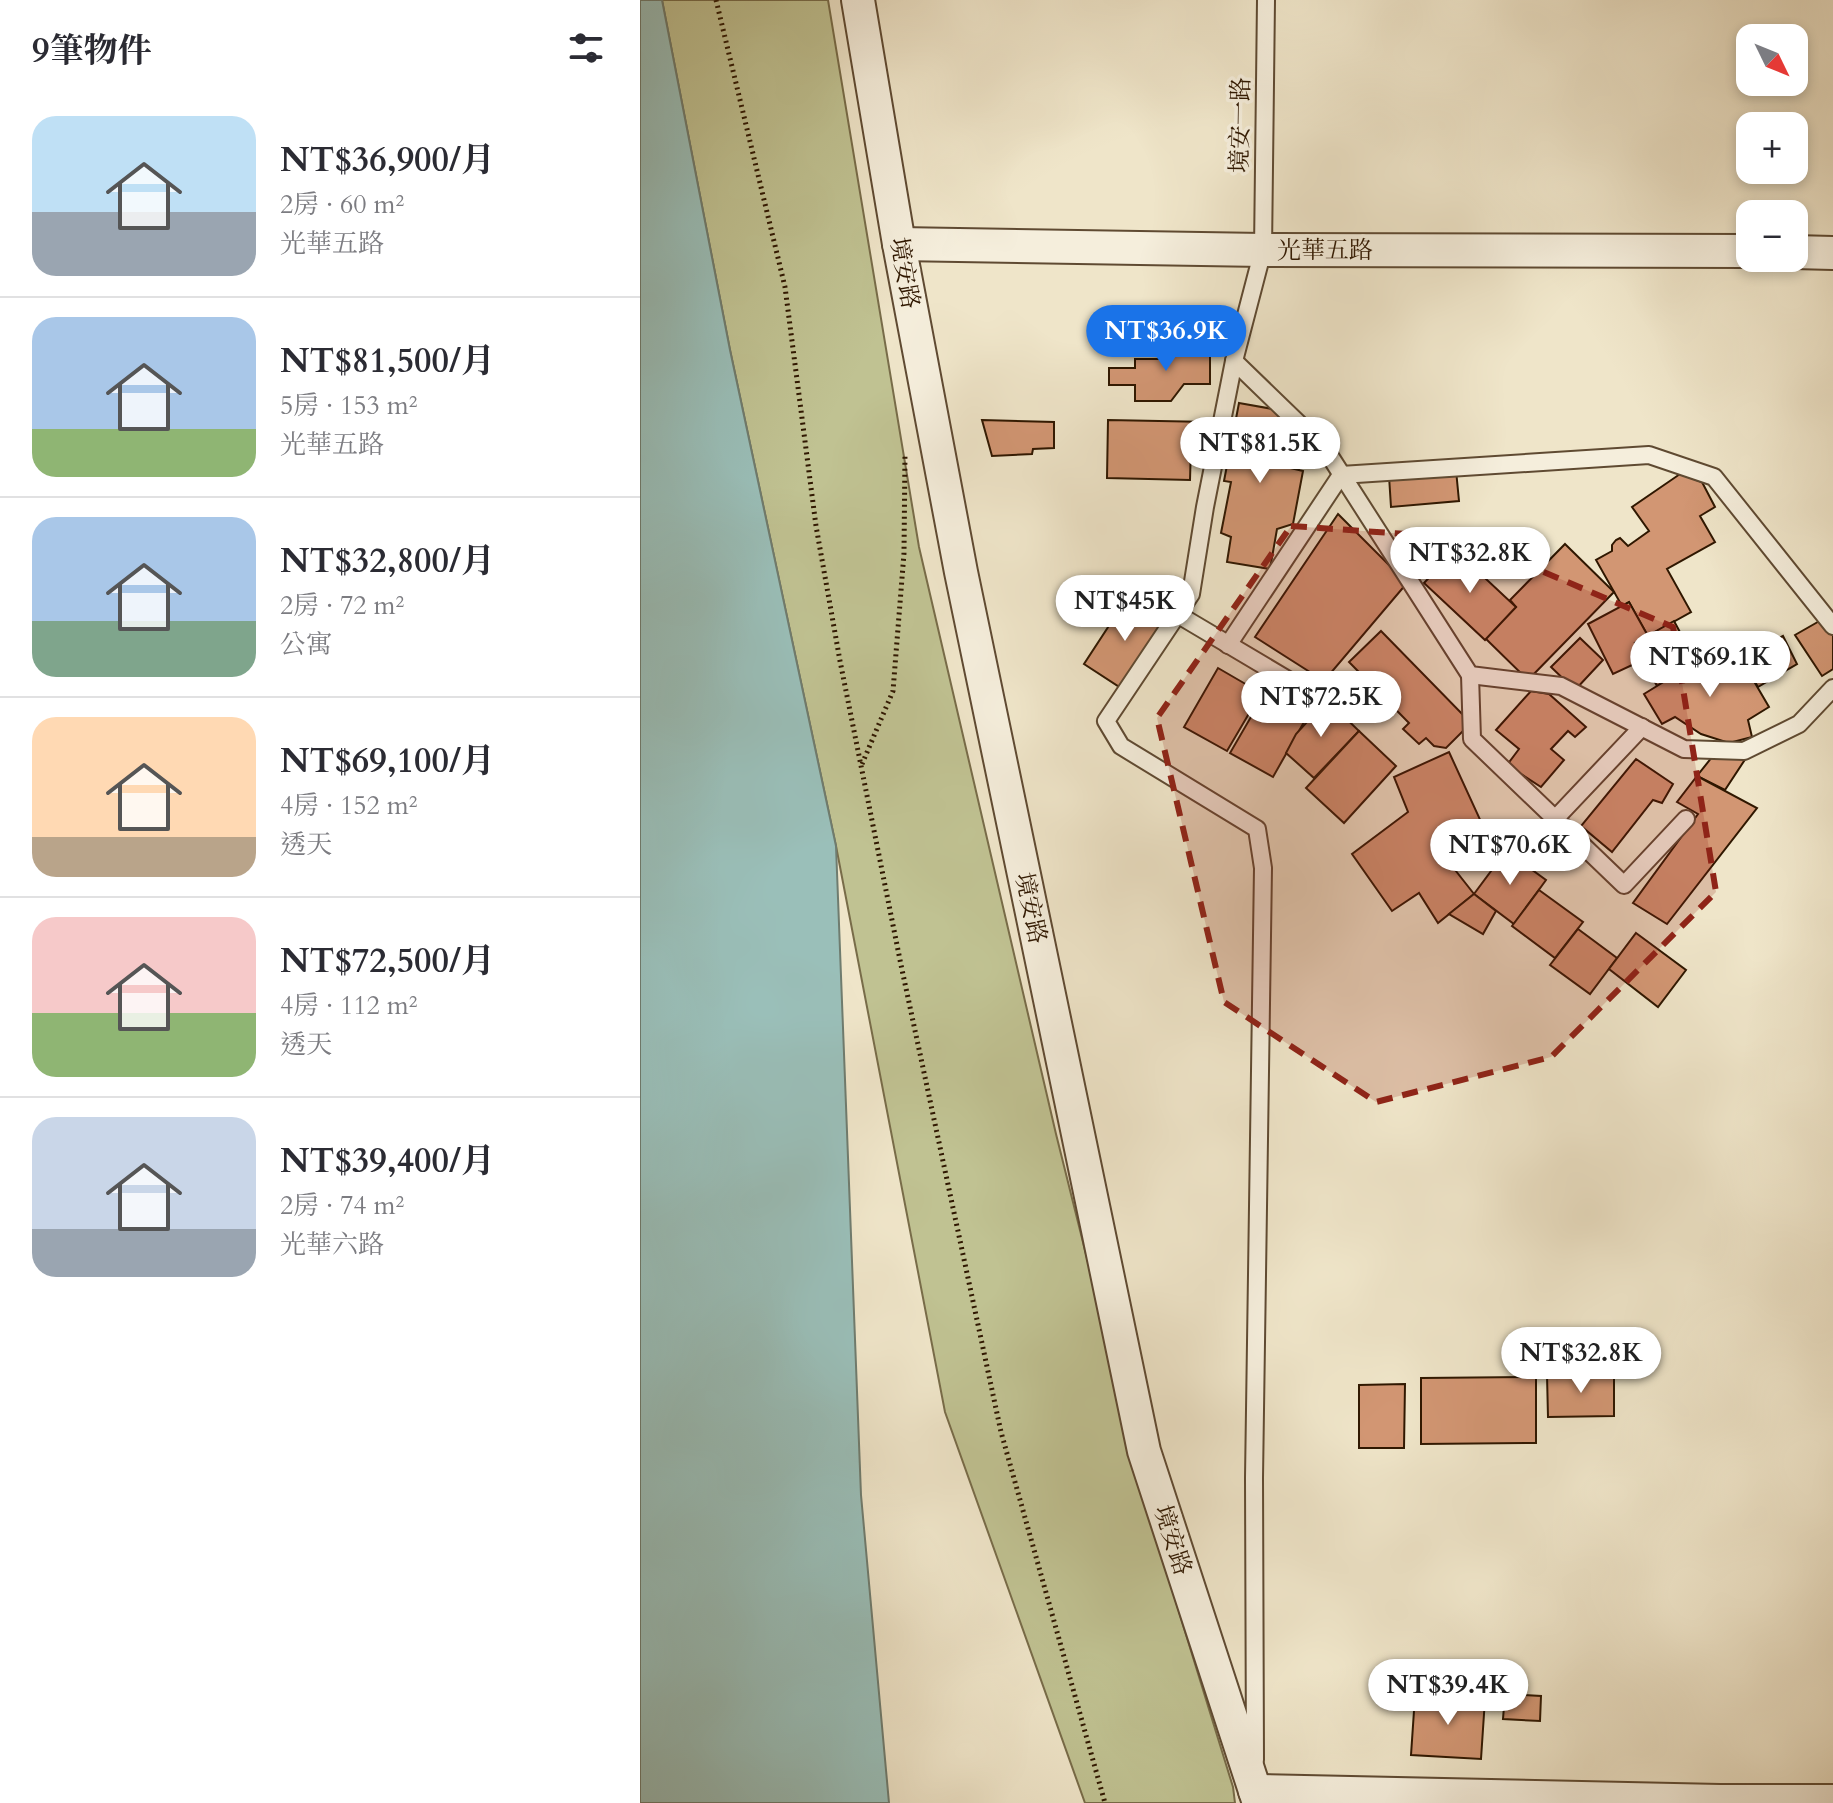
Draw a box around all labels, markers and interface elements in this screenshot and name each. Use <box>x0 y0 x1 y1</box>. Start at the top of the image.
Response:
north arrow <box>1736 24 1808 96</box>
map controls <box>1736 24 1808 272</box>
icon: filters <box>564 26 608 70</box>
text: 9筆物件 <box>32 28 151 74</box>
street label: 境安一路 <box>1223 77 1258 173</box>
button: + <box>1736 112 1808 184</box>
text: NT$36,900/月 <box>280 137 495 183</box>
icon: home <box>96 148 192 244</box>
text: 2房 · 60 m² <box>280 187 404 222</box>
button: − <box>1736 200 1808 272</box>
text: 光華五路 <box>280 226 384 261</box>
street label: 光華五路 <box>1277 234 1373 267</box>
street label: 境安路 <box>882 235 927 311</box>
pin: NT$36.9K <box>1083 305 1249 373</box>
text: NT$36.9K <box>1104 313 1228 348</box>
text: NT$81,500/月 <box>280 338 495 384</box>
icon: home <box>96 349 192 445</box>
text: 5房 · 153 m² <box>280 388 418 423</box>
pin: NT$81.5K <box>1177 417 1343 485</box>
text: NT$81.5K <box>1198 425 1322 460</box>
text: 光華五路 <box>280 427 384 462</box>
pin: NT$32.8K <box>1387 527 1553 595</box>
text: NT$32.8K <box>1408 535 1532 570</box>
text: NT$32,800/月 <box>280 538 495 584</box>
icon: home <box>96 549 192 645</box>
pin: NT$45K <box>1060 575 1190 643</box>
text: NT$45K <box>1074 583 1176 618</box>
text: 2房 · 72 m² <box>280 588 404 623</box>
text: 公寓 <box>280 627 332 662</box>
pin: NT$69.1K <box>1627 631 1793 699</box>
text: NT$69.1K <box>1648 639 1772 674</box>
pin: NT$72.5K <box>1238 671 1404 739</box>
text: NT$72.5K <box>1259 679 1383 714</box>
text: NT$69,100/月 <box>280 738 495 784</box>
icon: home <box>96 749 192 845</box>
text: 4房 · 152 m² <box>280 788 418 823</box>
pin: NT$70.6K <box>1427 819 1593 887</box>
text: 透天 <box>280 827 332 862</box>
text: NT$70.6K <box>1448 827 1572 862</box>
street label: 境安路 <box>1007 869 1054 947</box>
text: NT$72,500/月 <box>280 938 495 984</box>
icon: home <box>96 949 192 1045</box>
text: 4房 · 112 m² <box>280 988 418 1023</box>
text: 透天 <box>280 1027 332 1062</box>
text: NT$39,400/月 <box>280 1138 495 1184</box>
icon: home <box>96 1149 192 1245</box>
text: 2房 · 74 m² <box>280 1188 404 1223</box>
text: 光華六路 <box>280 1227 384 1262</box>
pin: NT$32.8K <box>1498 1327 1664 1395</box>
text: NT$32.8K <box>1519 1335 1643 1370</box>
street label: 境安路 <box>1146 1501 1199 1579</box>
pin: NT$39.4K <box>1365 1659 1531 1727</box>
text: NT$39.4K <box>1386 1667 1510 1702</box>

